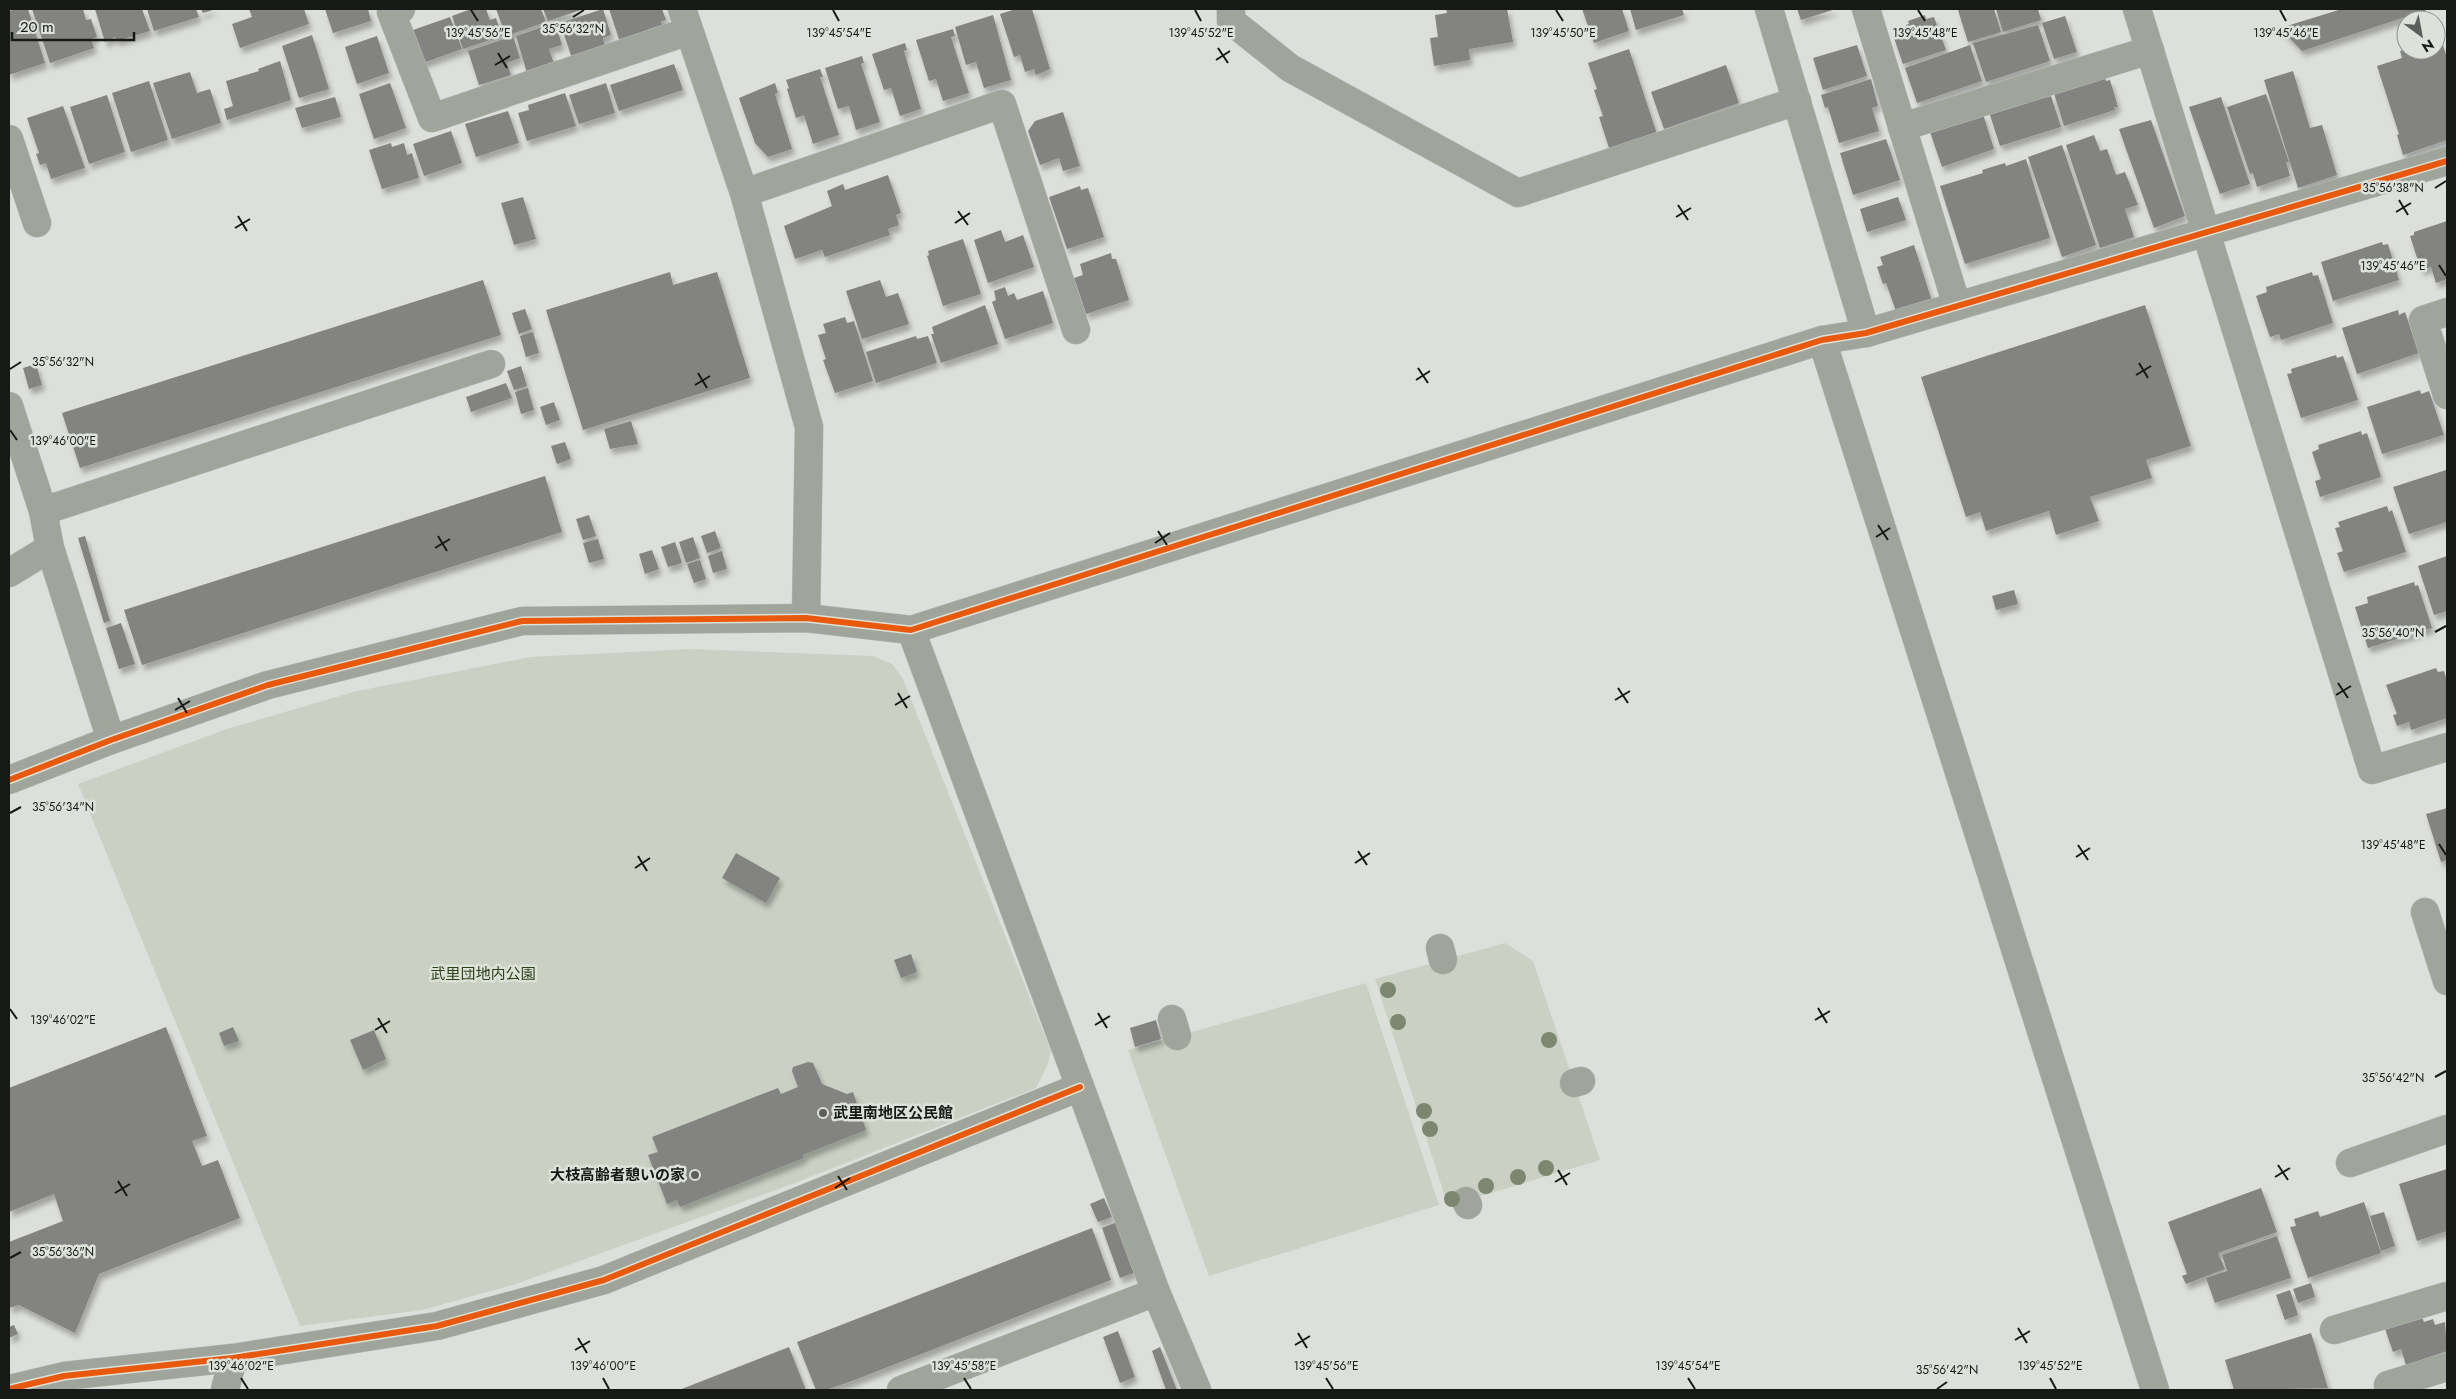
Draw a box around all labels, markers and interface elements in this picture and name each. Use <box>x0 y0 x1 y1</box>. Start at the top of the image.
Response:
scale bar <box>12 10 135 42</box>
north arrow <box>2396 10 2446 60</box>
text: 20 m <box>20 16 54 38</box>
text: 35°56'32"N <box>542 20 604 38</box>
text: 139°45'56"E <box>445 24 511 42</box>
text: 139°45'54"E <box>806 24 872 42</box>
text: 139°45'52"E <box>1168 24 1234 42</box>
text: 139°45'50"E <box>1530 24 1596 42</box>
text: 139°45'48"E <box>1892 24 1958 42</box>
text: 139°45'46"E <box>2253 24 2319 42</box>
text: N <box>2418 35 2438 57</box>
text: 35°56'38"N <box>2362 179 2424 197</box>
text: 139°45'46"E <box>2360 257 2426 275</box>
text: 35°56'32"N <box>32 353 94 371</box>
text: 139°46'00"E <box>30 432 96 450</box>
text: 35°56'40"N <box>2362 624 2424 642</box>
text: 35°56'34"N <box>32 798 94 816</box>
text: 139°45'48"E <box>2360 836 2426 854</box>
park label: 武里団地内公園 <box>430 963 536 985</box>
text: 139°46'02"E <box>30 1011 96 1029</box>
text: 35°56'42"N <box>2362 1069 2424 1087</box>
place label: 武里南地区公民館 <box>833 1102 953 1124</box>
marker: 武里南地区公民館 <box>817 1107 829 1119</box>
place label: 大枝高齢者憩いの家 <box>550 1164 685 1186</box>
marker: 大枝高齢者憩いの家 <box>689 1169 701 1181</box>
text: 35°56'36"N <box>32 1243 94 1261</box>
text: 139°46'02"E <box>208 1357 274 1375</box>
text: 139°46'00"E <box>570 1357 636 1375</box>
text: 139°45'58"E <box>932 1357 996 1375</box>
text: 139°45'56"E <box>1293 1357 1359 1375</box>
text: 139°45'54"E <box>1655 1357 1721 1375</box>
text: 139°45'52"E <box>2017 1357 2083 1375</box>
text: 35°56'42"N <box>1916 1361 1978 1379</box>

